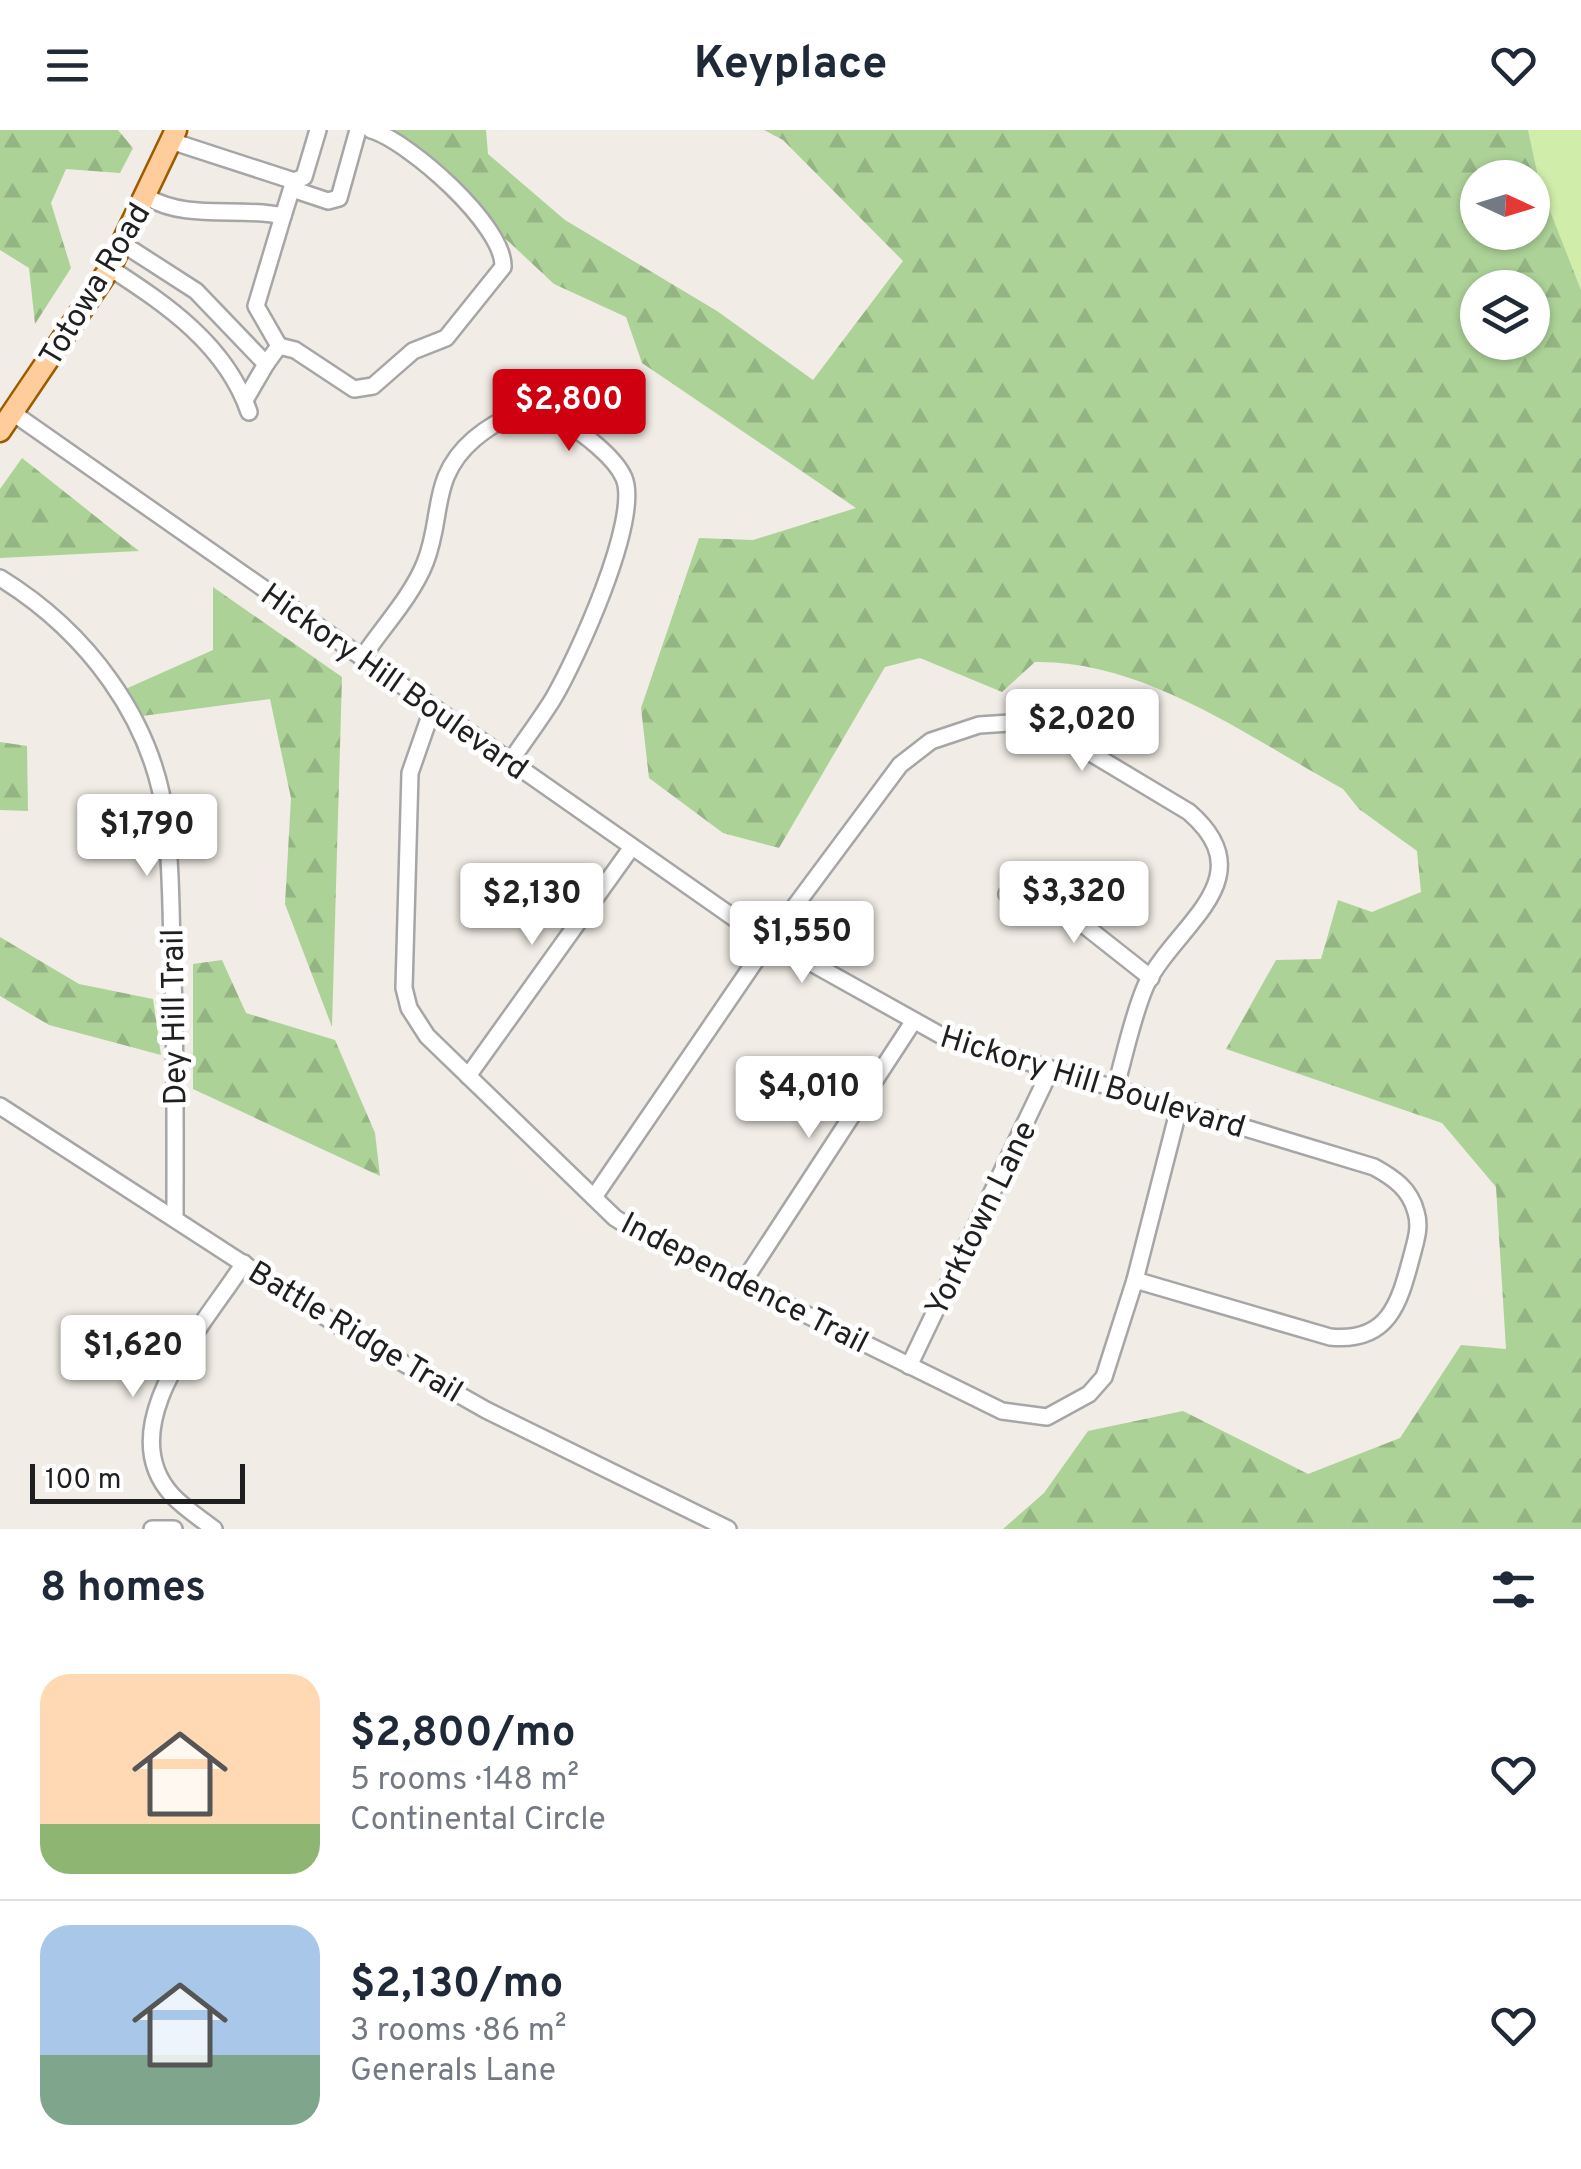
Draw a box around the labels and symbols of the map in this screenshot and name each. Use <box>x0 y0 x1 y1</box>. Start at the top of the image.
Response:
north arrow <box>1460 160 1550 250</box>
street label: Totowa Road <box>32 197 161 375</box>
pin: $2,800 <box>488 369 650 454</box>
street label: Hickory Hill Boulevard <box>252 576 535 791</box>
pin: $2,020 <box>1001 689 1163 774</box>
pin: $1,790 <box>66 794 228 879</box>
pin: $3,320 <box>993 861 1155 946</box>
pin: $2,130 <box>451 863 613 948</box>
pin: $1,550 <box>721 901 883 986</box>
street label: Dey Hill Trail <box>154 928 198 1106</box>
street label: Hickory Hill Boulevard <box>935 1018 1250 1149</box>
pin: $4,010 <box>728 1056 890 1141</box>
street label: Yorktown Lane <box>918 1115 1047 1324</box>
street label: Independence Trail <box>613 1205 874 1364</box>
street label: Battle Ridge Trail <box>240 1254 469 1413</box>
pin: $1,620 <box>52 1315 214 1400</box>
scale bar <box>30 1459 245 1504</box>

